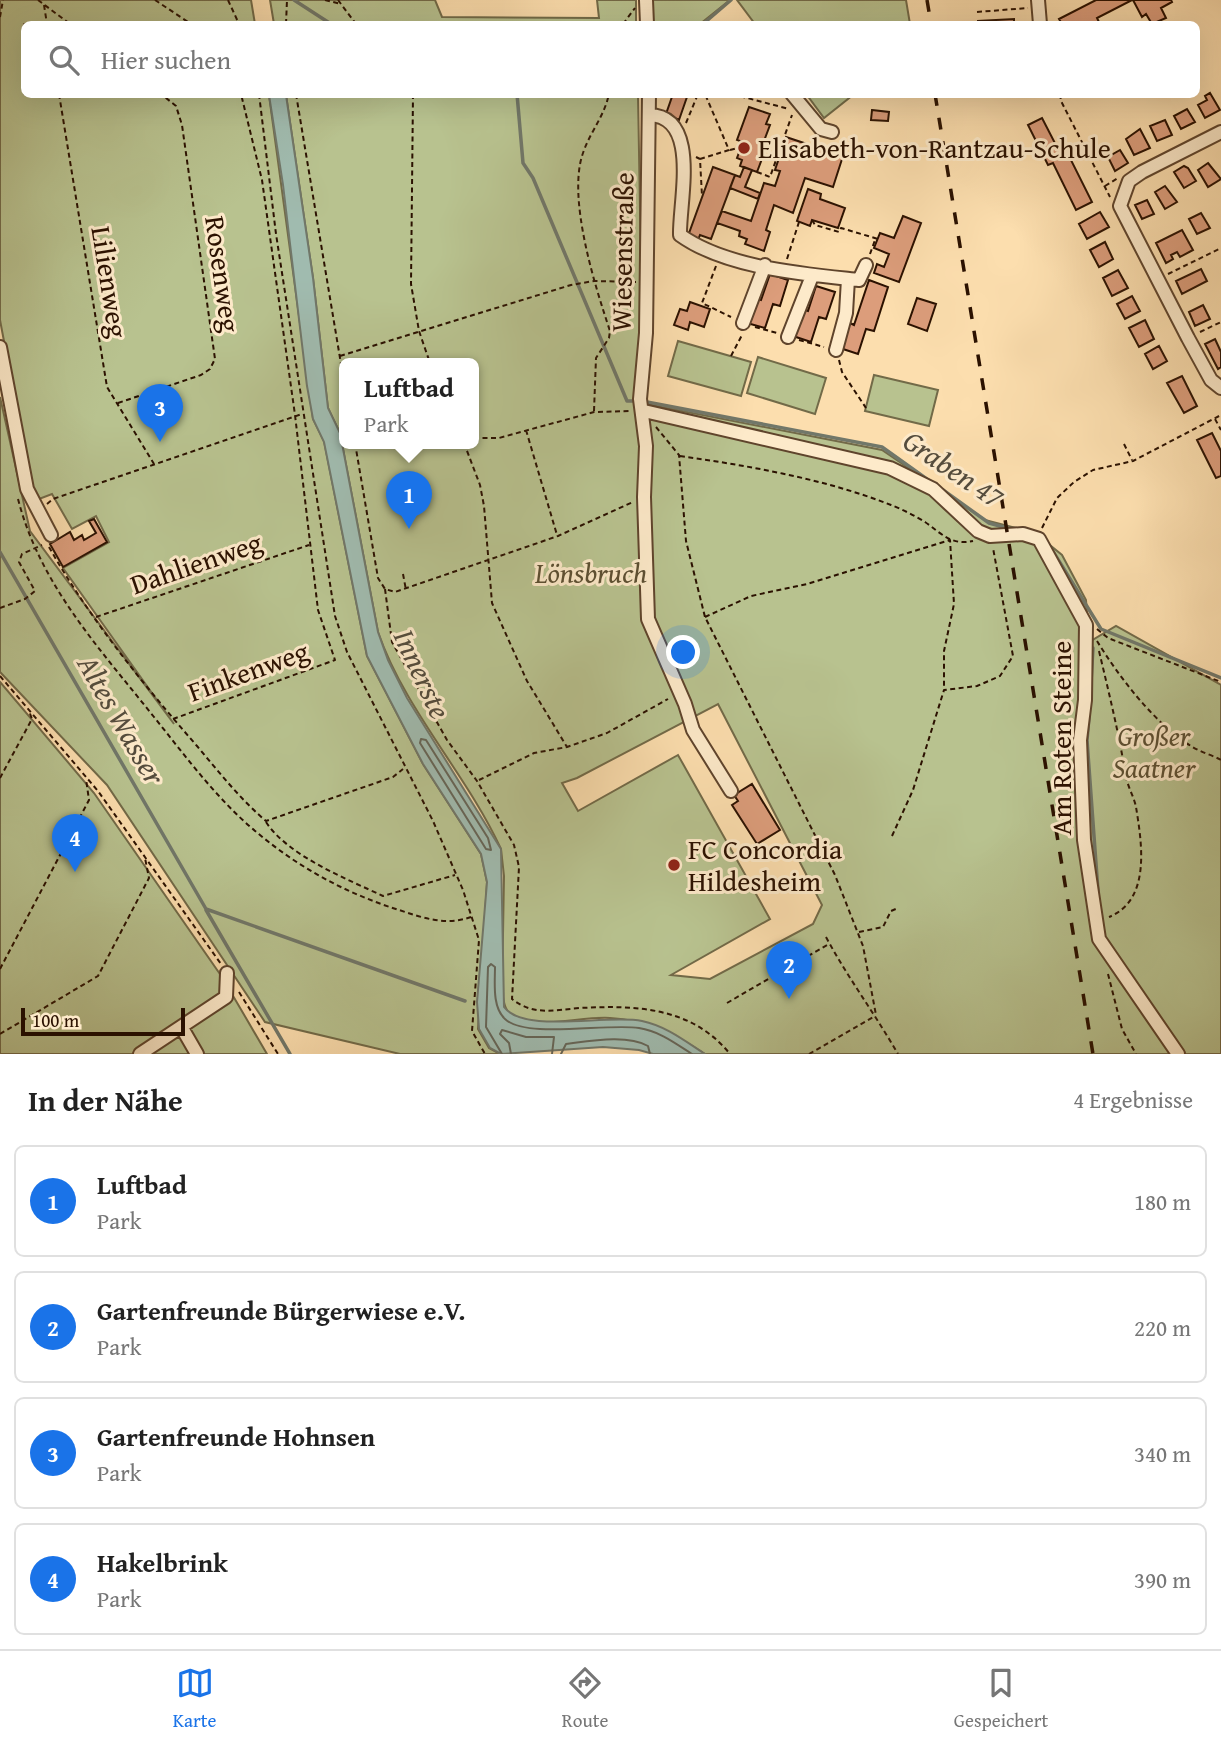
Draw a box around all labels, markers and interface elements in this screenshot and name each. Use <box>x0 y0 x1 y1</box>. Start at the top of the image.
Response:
search box <box>21 21 1200 98</box>
text: Hier suchen <box>101 40 231 79</box>
icon: search <box>45 41 83 79</box>
place label: Elisabeth-von-Rantzau-Schule <box>758 127 1111 168</box>
marker: Elisabeth-von-Rantzau-Schule <box>736 140 752 156</box>
street label: Wiesenstraße <box>600 172 643 332</box>
street label: Rosenweg <box>195 213 252 335</box>
street label: Lilienweg <box>81 223 140 341</box>
popup <box>339 358 479 449</box>
text: Luftbad <box>364 368 454 407</box>
pin: 3 <box>137 384 183 442</box>
text: Park <box>364 407 408 440</box>
water label: Graben 47 <box>894 418 1014 519</box>
pin: 1 <box>386 471 432 529</box>
street label: Dahlienweg <box>124 521 267 604</box>
park label: Lönsbruch <box>534 552 647 593</box>
water label: Innerste <box>383 621 463 726</box>
street label: Finkenweg <box>182 630 314 711</box>
your location <box>666 635 700 669</box>
street label: Am Roten Steine <box>1040 641 1081 835</box>
water label: Altes Wasser <box>66 645 177 793</box>
park label: Großer Saatner <box>1112 715 1197 788</box>
pin: 4 <box>52 814 98 872</box>
place label: FC Concordia Hildesheim <box>688 828 843 901</box>
marker: FC Concordia Hildesheim <box>666 857 682 873</box>
pin: 2 <box>766 941 812 999</box>
scale bar <box>21 1005 186 1037</box>
text: 100 m <box>32 1006 79 1034</box>
text: In der Nähe <box>28 1078 183 1122</box>
text: 4 Ergebnisse <box>1073 1083 1193 1116</box>
text: Luftbad <box>97 1165 187 1204</box>
text: 1 <box>47 1185 59 1218</box>
text: 180 m <box>1134 1185 1191 1218</box>
text: Park <box>97 1204 141 1237</box>
text: Gartenfreunde Bürgerwiese e.V. <box>97 1291 465 1330</box>
text: 2 <box>47 1311 59 1344</box>
text: 220 m <box>1134 1311 1191 1344</box>
text: Park <box>97 1330 141 1363</box>
text: Gartenfreunde Hohnsen <box>97 1417 375 1456</box>
text: 3 <box>47 1437 59 1470</box>
text: 340 m <box>1134 1437 1191 1470</box>
text: Park <box>97 1456 141 1489</box>
text: Hakelbrink <box>97 1543 228 1582</box>
text: 4 <box>47 1563 59 1596</box>
text: 390 m <box>1134 1563 1191 1596</box>
text: Park <box>97 1582 141 1615</box>
tab: Karte <box>173 1664 216 1734</box>
tab: Route <box>562 1664 608 1734</box>
tab: Gespeichert <box>954 1664 1048 1734</box>

